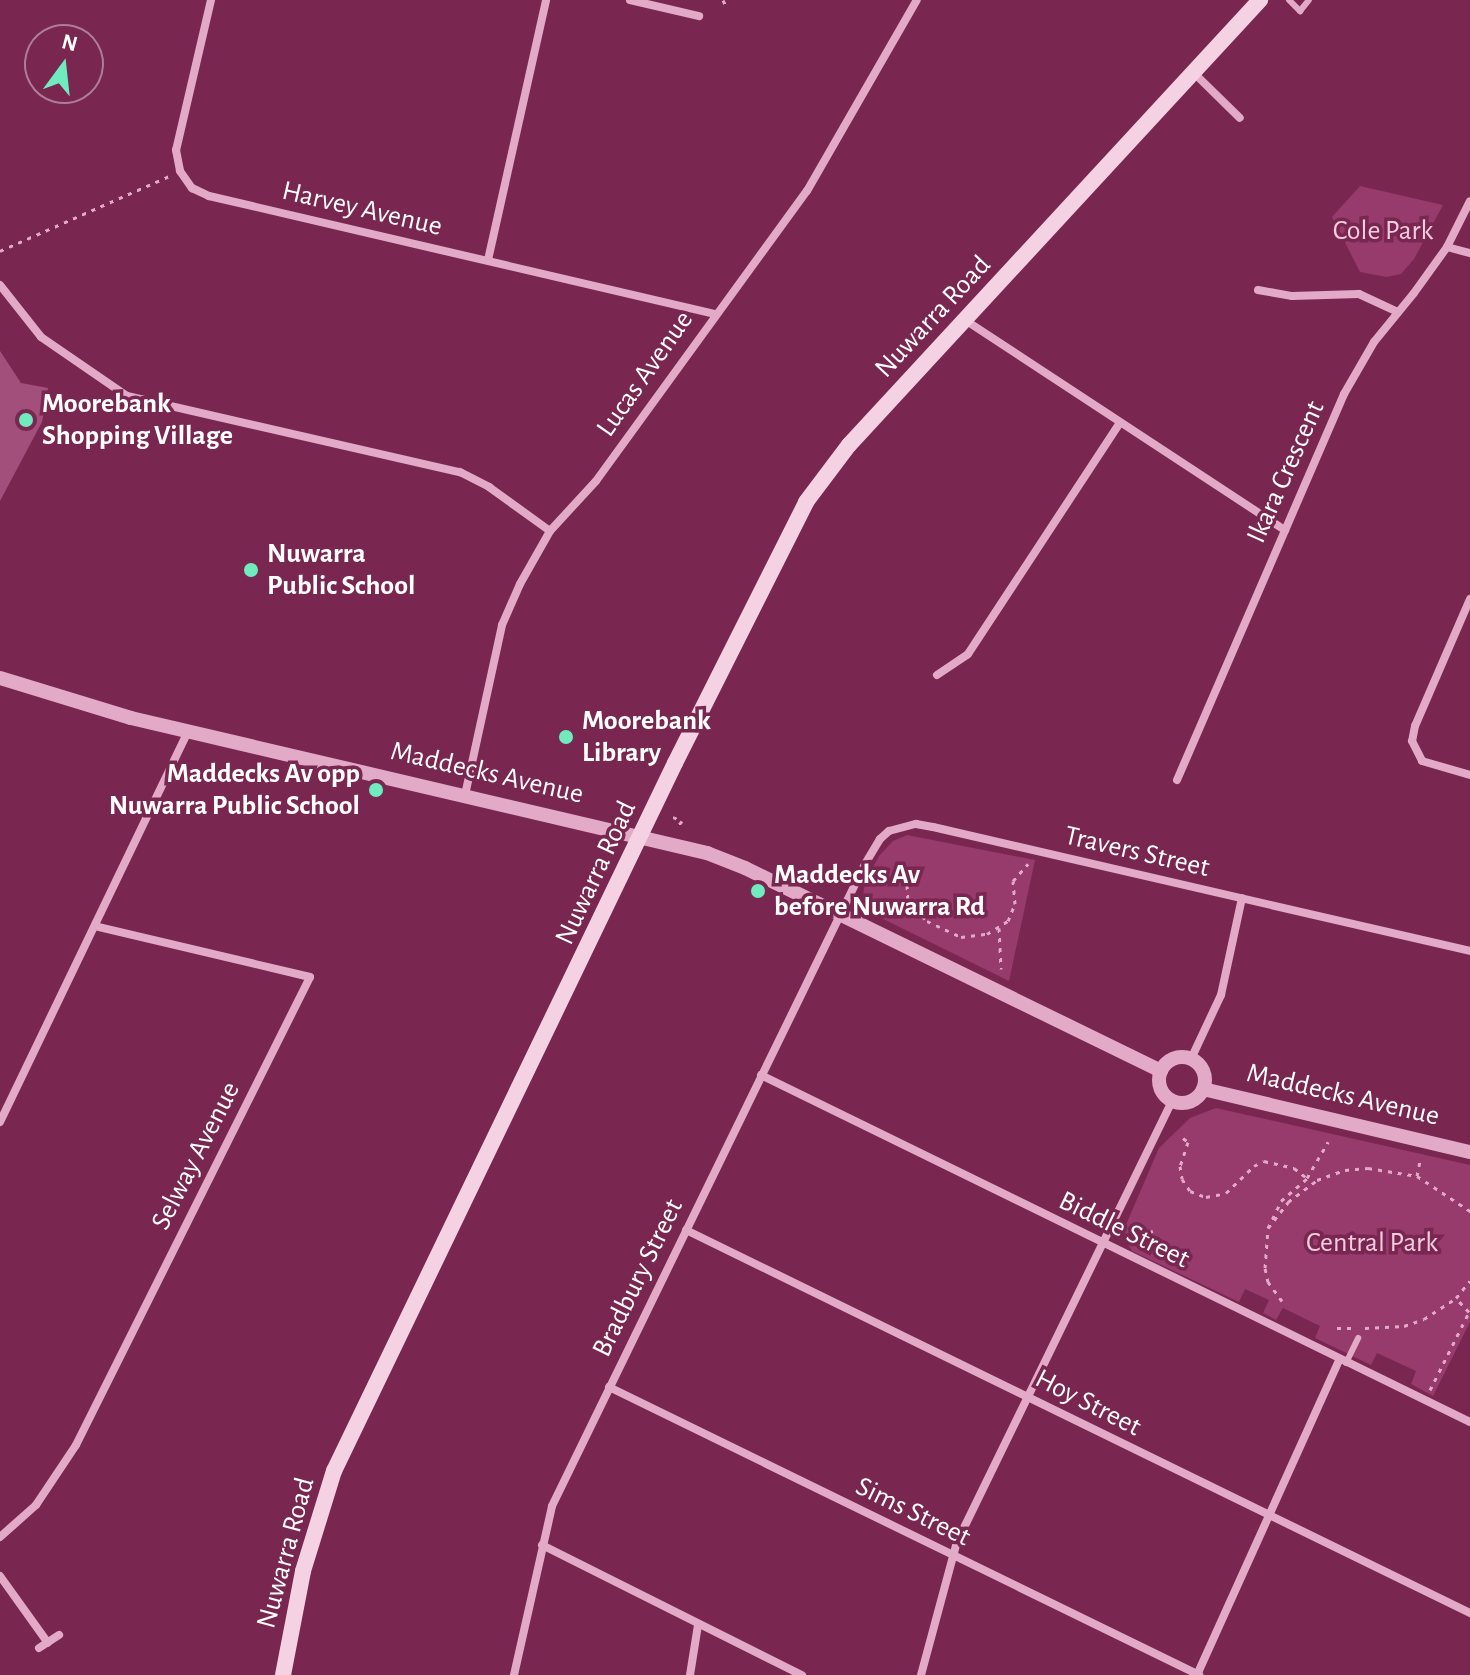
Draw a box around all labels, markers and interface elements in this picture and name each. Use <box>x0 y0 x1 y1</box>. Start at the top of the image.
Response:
north arrow <box>24 24 104 104</box>
text: N <box>59 30 80 55</box>
street label: Harvey Avenue <box>279 174 445 244</box>
park label: Cole Park <box>1333 214 1433 248</box>
street label: Nuwarra Road <box>868 249 998 385</box>
street label: Lucas Avenue <box>589 305 701 443</box>
place label: Moorebank Shopping Village <box>42 387 233 453</box>
street label: Ikara Crescent <box>1240 396 1332 548</box>
marker: Moorebank Shopping Village <box>17 411 35 429</box>
place label: Nuwarra Public School <box>267 537 415 603</box>
marker: Nuwarra Public School <box>242 561 260 579</box>
place label: Moorebank Library <box>582 704 711 770</box>
marker: Moorebank Library <box>557 728 575 746</box>
street label: Maddecks Avenue <box>387 734 587 812</box>
place label: Maddecks Av opp Nuwarra Public School <box>109 757 360 823</box>
marker: Maddecks Av opp Nuwarra Public School <box>367 781 385 799</box>
street label: Nuwarra Road <box>548 796 644 950</box>
street label: Travers Street <box>1061 819 1213 885</box>
place label: Maddecks Av before Nuwarra Rd <box>774 858 985 924</box>
marker: Maddecks Av before Nuwarra Rd <box>749 882 767 900</box>
street label: Maddecks Avenue <box>1243 1056 1443 1134</box>
street label: Selway Avenue <box>144 1076 248 1236</box>
street label: Biddle Street <box>1053 1184 1195 1276</box>
street label: Bradbury Street <box>585 1194 691 1362</box>
park label: Central Park <box>1306 1226 1438 1260</box>
street label: Hoy Street <box>1029 1362 1147 1444</box>
street label: Sims Street <box>850 1470 976 1554</box>
street label: Nuwarra Road <box>250 1474 322 1632</box>

